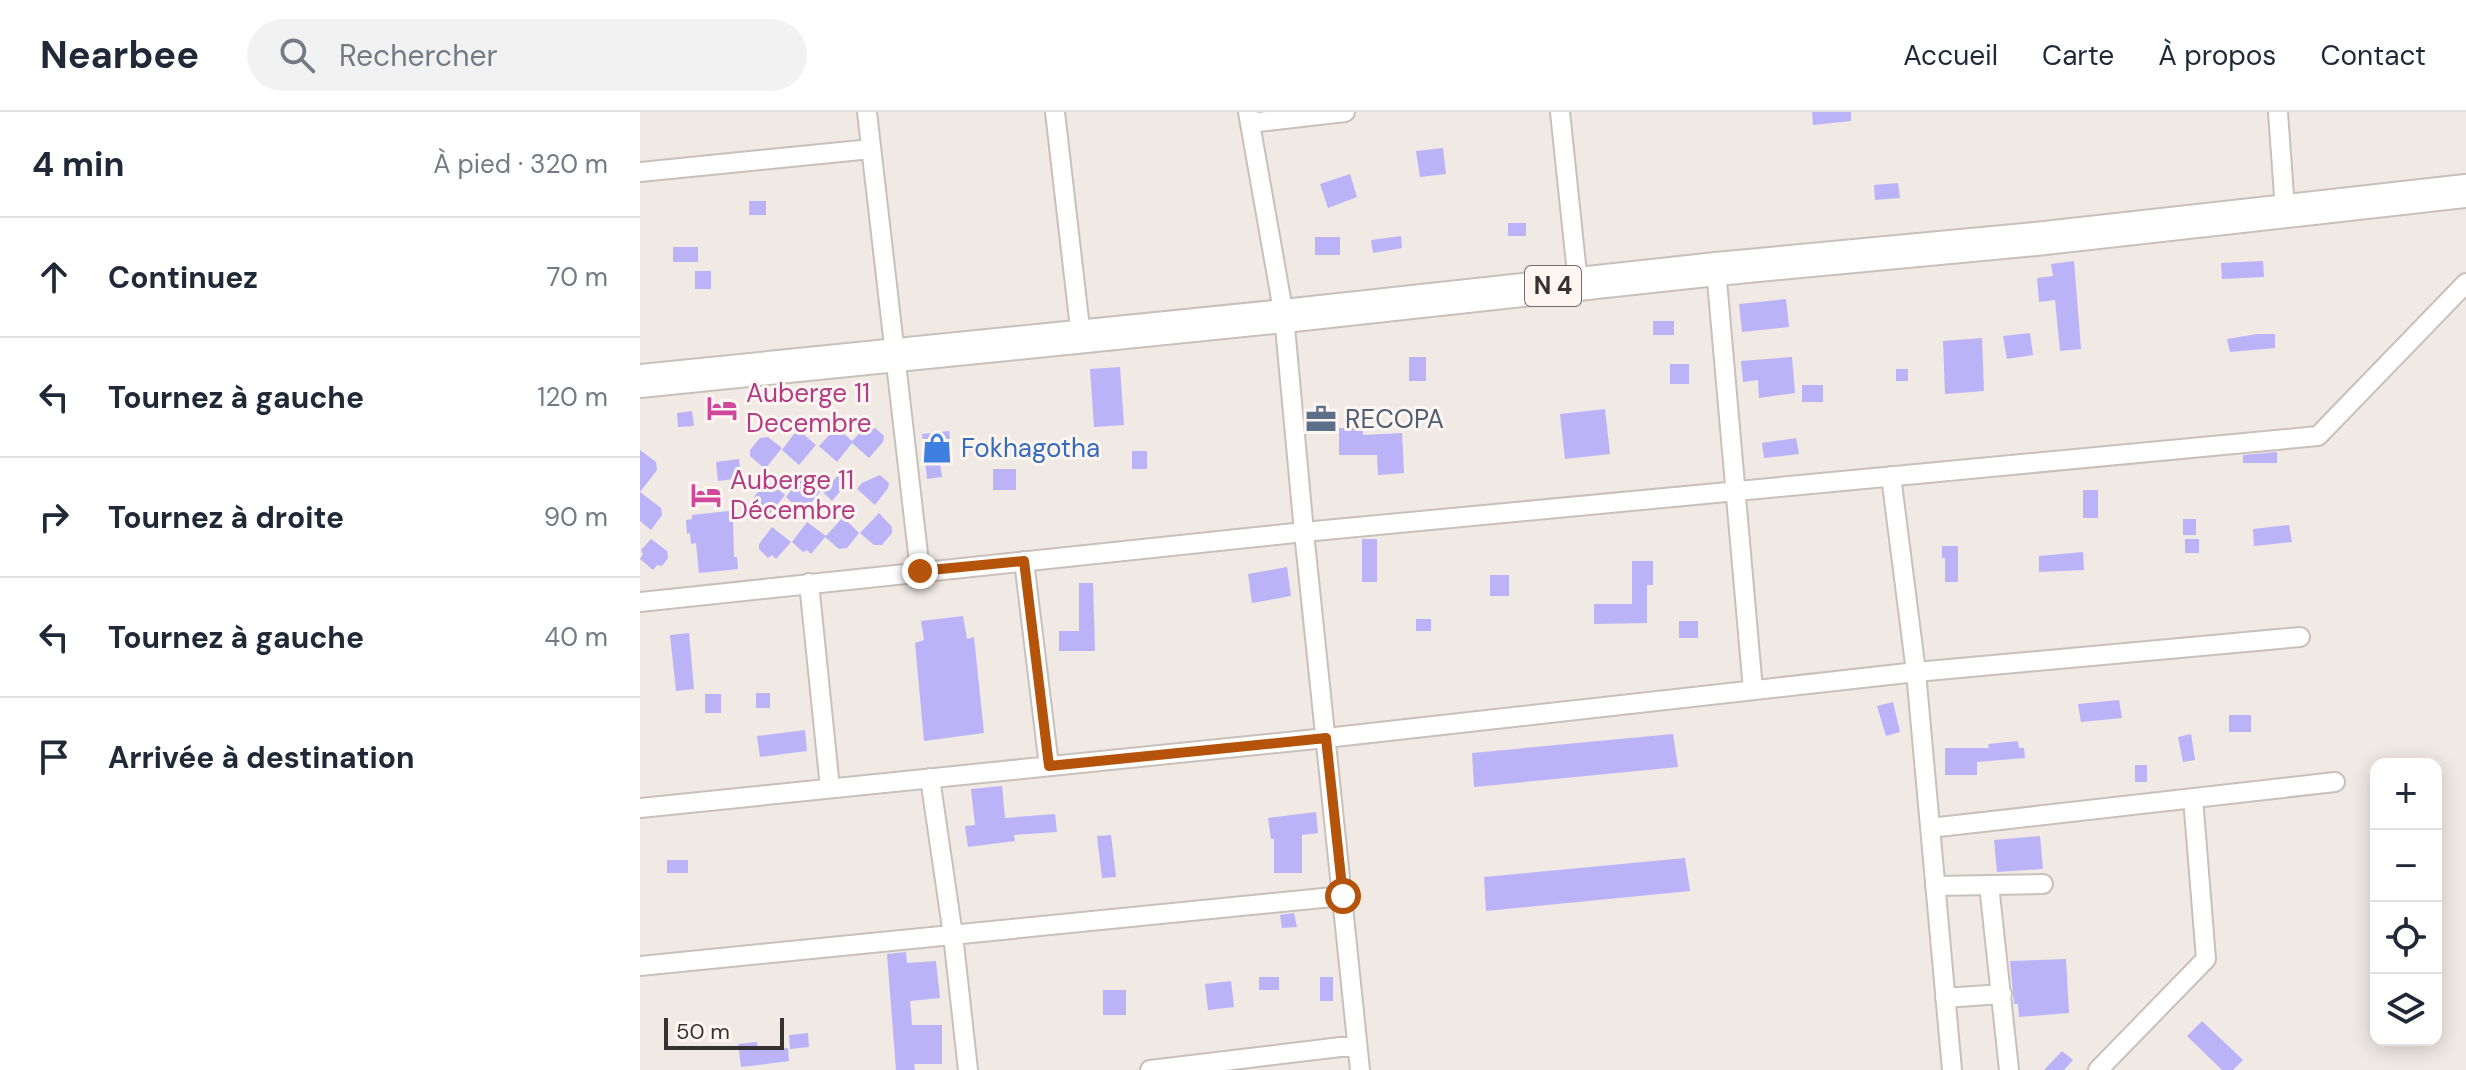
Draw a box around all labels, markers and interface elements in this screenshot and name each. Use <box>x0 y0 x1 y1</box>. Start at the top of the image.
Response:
search box <box>247 19 807 91</box>
text: Nearbee <box>40 30 199 80</box>
icon: search <box>275 33 319 77</box>
text: Rechercher <box>339 36 498 75</box>
text: Accueil <box>1903 37 1998 74</box>
text: Carte <box>2042 37 2114 74</box>
text: À propos <box>2158 37 2276 74</box>
text: Contact <box>2320 37 2426 74</box>
text: 4 min <box>32 142 124 187</box>
text: À pied · 320 m <box>433 147 608 181</box>
icon: ahead <box>32 255 76 299</box>
text: Continuez <box>108 258 258 297</box>
text: 70 m <box>547 260 608 294</box>
road number: N 4 <box>1525 266 1581 306</box>
icon: left <box>32 375 76 419</box>
place label: Auberge 11 Decembre <box>746 376 872 440</box>
text: Tournez à gauche <box>108 378 364 417</box>
text: 120 m <box>537 380 608 414</box>
hotel icon: Auberge 11 Decembre <box>705 391 739 425</box>
office icon: RECOPA <box>1304 402 1338 436</box>
place label: RECOPA <box>1345 402 1444 436</box>
shop icon: Fokhagotha <box>920 431 954 465</box>
place label: Fokhagotha <box>961 431 1100 465</box>
place label: Auberge 11 Décembre <box>730 463 856 527</box>
hotel icon: Auberge 11 Décembre <box>689 478 723 512</box>
icon: right <box>32 495 76 539</box>
text: Tournez à droite <box>108 498 344 537</box>
text: 90 m <box>544 500 608 534</box>
route end <box>902 553 938 589</box>
icon: left <box>32 615 76 659</box>
text: Tournez à gauche <box>108 618 364 657</box>
text: 40 m <box>544 620 608 654</box>
icon: arrive <box>32 735 76 779</box>
text: Arrivée à destination <box>108 738 414 777</box>
map controls <box>2370 758 2442 1046</box>
button: + <box>2370 758 2442 830</box>
button: − <box>2370 830 2442 902</box>
route start <box>1325 878 1361 914</box>
button: locate <box>2370 902 2442 974</box>
button: layers <box>2370 974 2442 1046</box>
scale bar <box>664 1014 784 1050</box>
text: 50 m <box>676 1017 730 1046</box>

